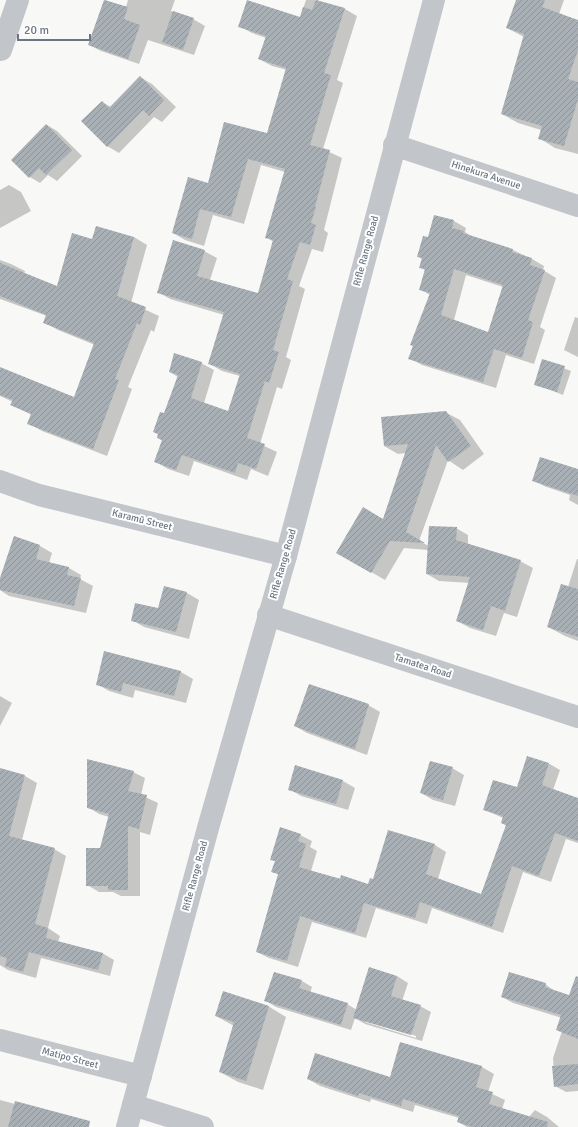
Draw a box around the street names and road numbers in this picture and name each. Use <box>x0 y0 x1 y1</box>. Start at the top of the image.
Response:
street label: Hinekura Avenue <box>450 158 522 192</box>
street label: Rifle Range Road <box>351 215 381 287</box>
street label: Karamū Street <box>111 507 174 533</box>
street label: Rifle Range Road <box>267 528 299 600</box>
street label: Tamatea Road <box>393 651 453 681</box>
street label: Rifle Range Road <box>180 840 210 912</box>
street label: Matipo Street <box>40 1045 100 1071</box>

